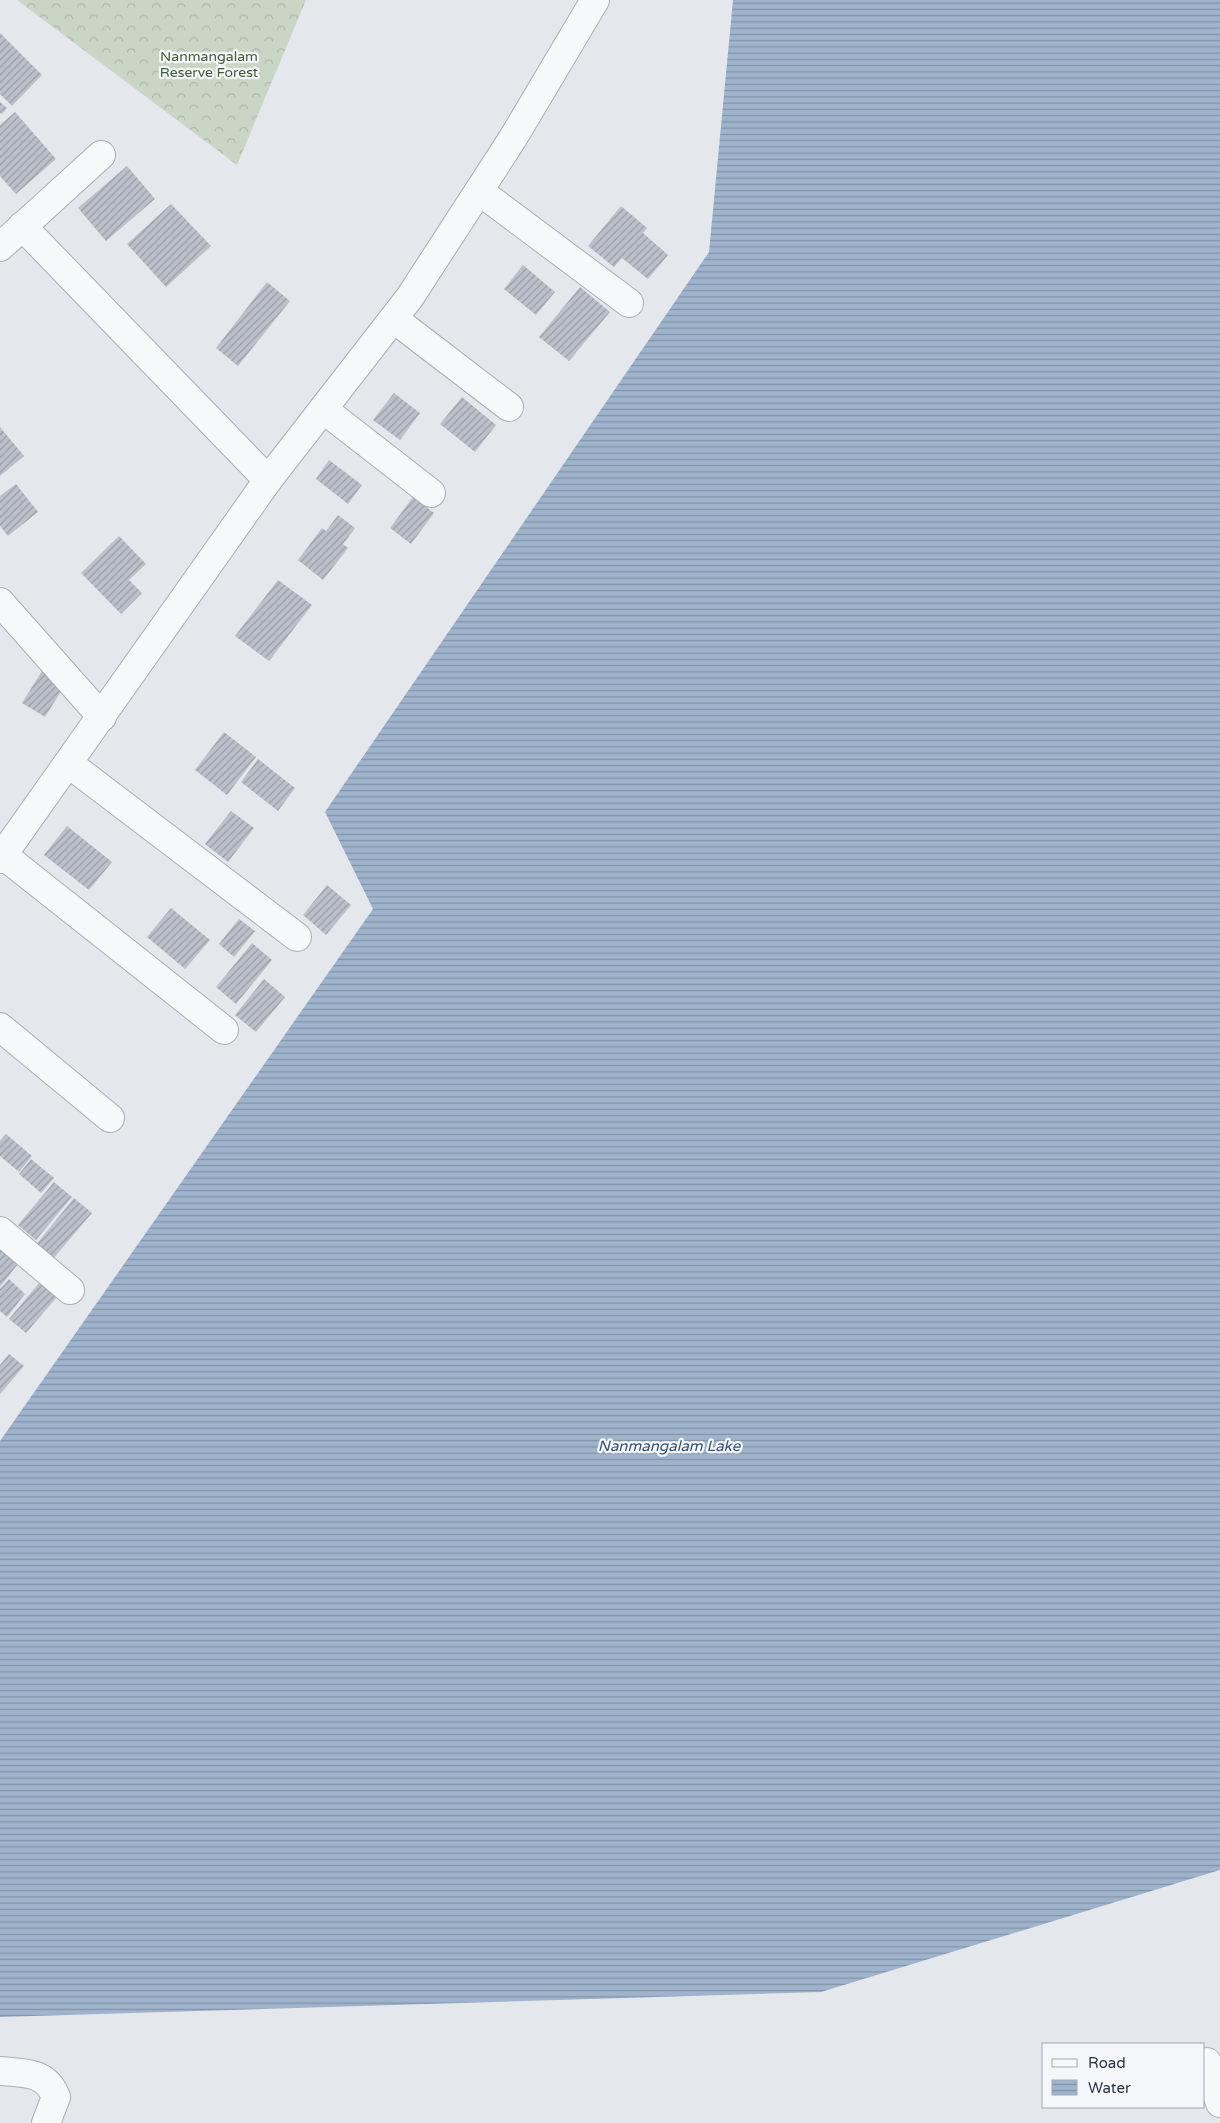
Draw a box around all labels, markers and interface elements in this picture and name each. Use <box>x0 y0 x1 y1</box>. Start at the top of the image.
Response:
park label: Nanmangalam Reserve Forest <box>160 48 259 81</box>
water label: Nanmangalam Lake <box>598 1437 742 1455</box>
legend <box>1042 2043 1205 2108</box>
text: Road <box>1088 2054 1126 2072</box>
text: Water <box>1088 2079 1131 2097</box>

